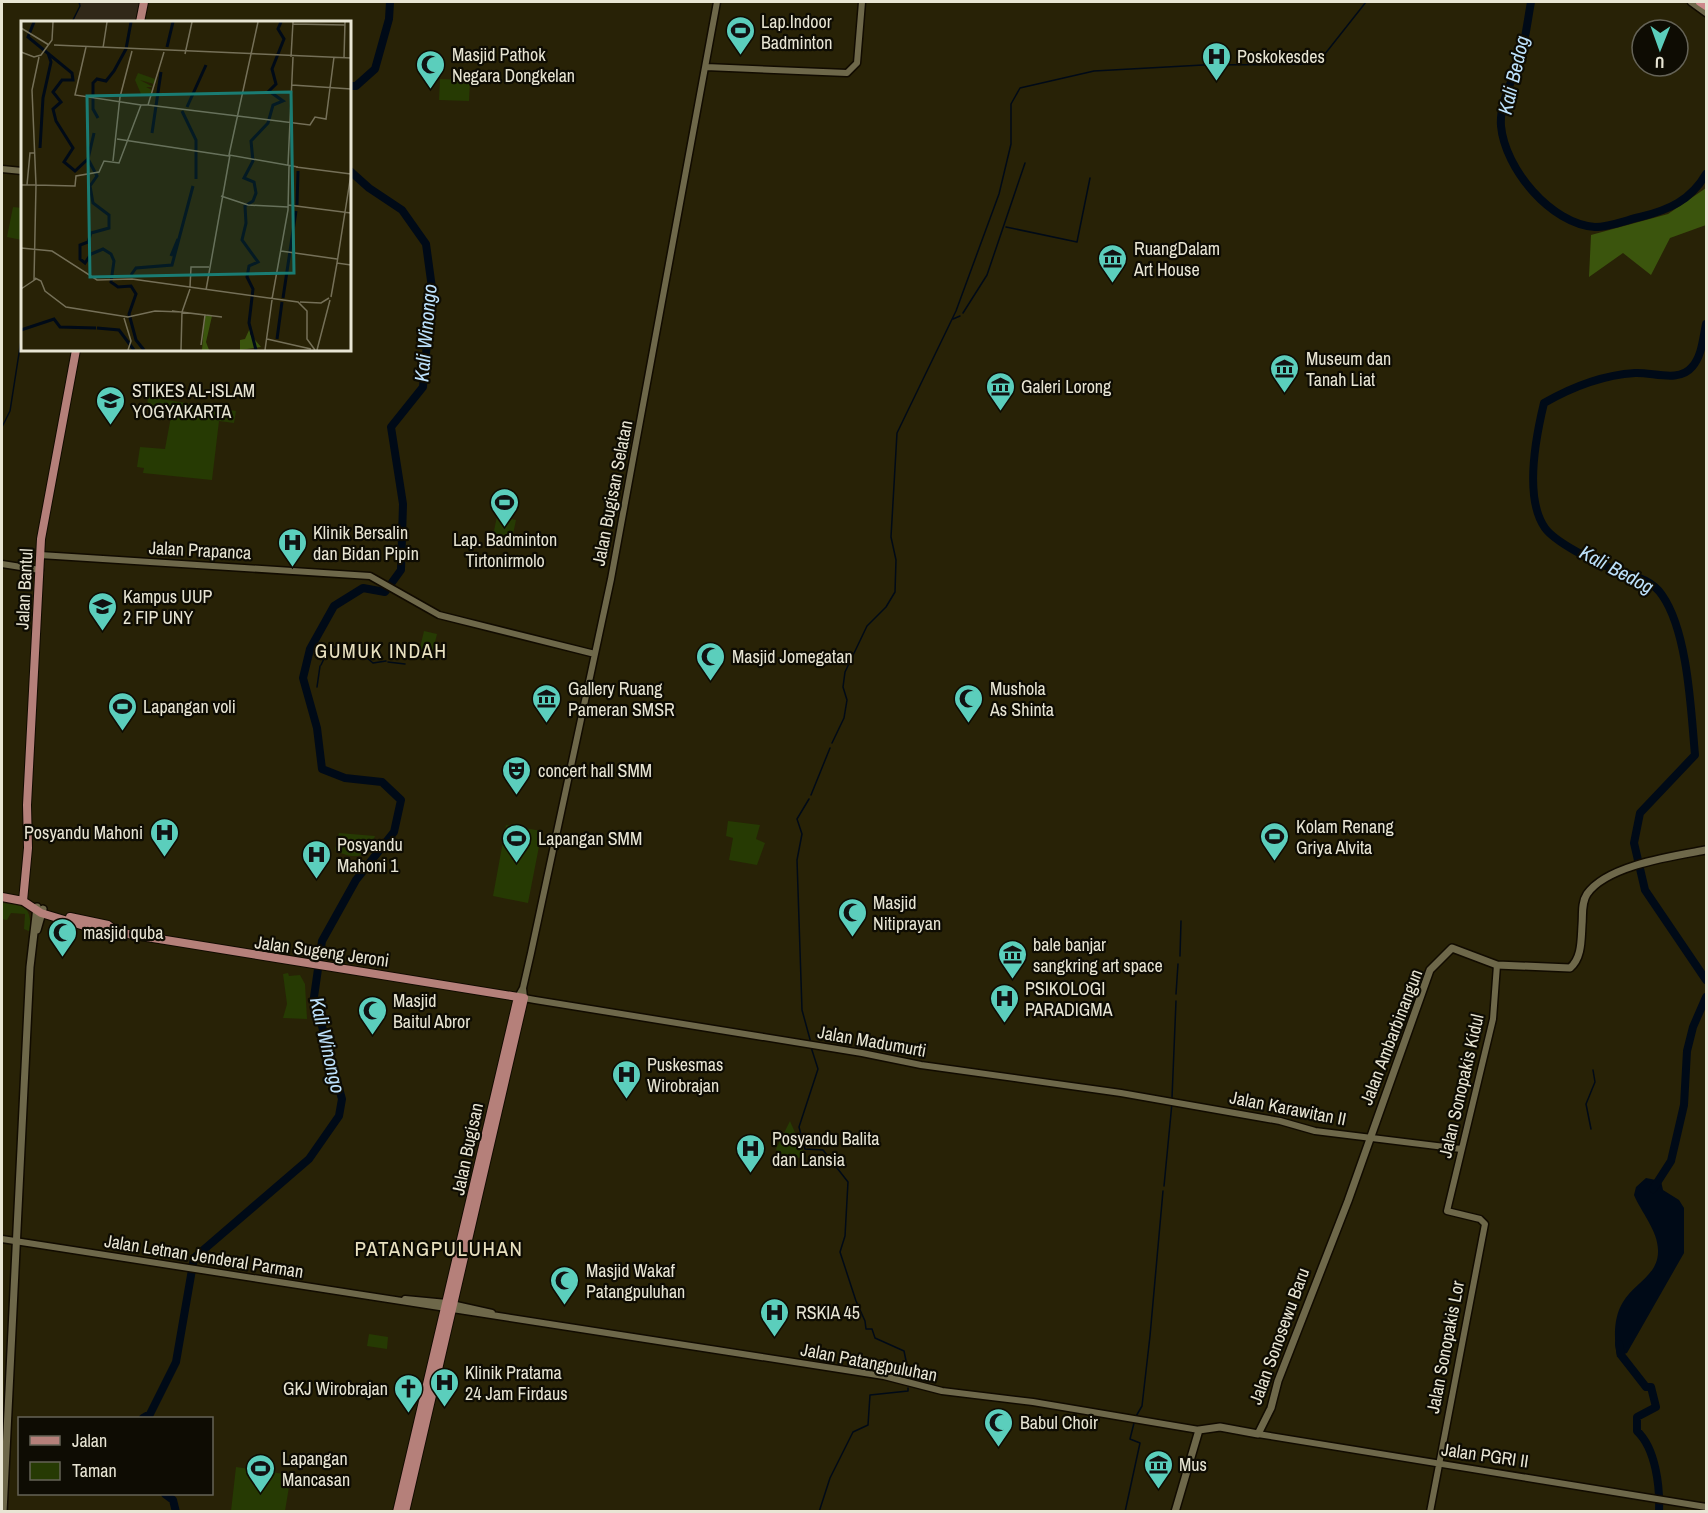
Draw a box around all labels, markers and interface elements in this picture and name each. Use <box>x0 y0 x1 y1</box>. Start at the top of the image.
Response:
place label: Lap.Indoor Badminton <box>761 9 832 55</box>
sports icon: Lap.Indoor Badminton <box>724 15 756 57</box>
north arrow <box>1630 18 1690 78</box>
inset map <box>21 21 351 351</box>
water label: Kali Bedog <box>1491 33 1535 117</box>
hospital icon: Poskokesdes <box>1200 40 1232 82</box>
place label: Masjid Pathok Negara Dongkelan <box>452 42 575 88</box>
place label: Poskokesdes <box>1237 44 1325 69</box>
mosque icon: Masjid Pathok Negara Dongkelan <box>415 48 447 90</box>
text: U <box>1655 52 1665 74</box>
place label: RuangDalam Art House <box>1133 236 1220 282</box>
museum icon: RuangDalam Art House <box>1097 242 1129 284</box>
water label: Kali Winongo <box>407 283 443 383</box>
place label: Museum dan Tanah Liat <box>1306 346 1391 392</box>
museum icon: Museum dan Tanah Liat <box>1269 352 1301 394</box>
museum icon: Galeri Lorong <box>984 370 1016 412</box>
place label: Galeri Lorong <box>1021 374 1112 399</box>
place label: STIKES AL-ISLAM YOGYAKARTA <box>132 378 255 424</box>
school or university icon: STIKES AL-ISLAM YOGYAKARTA <box>95 384 127 426</box>
street label: Jalan Bugisan Selatan <box>586 418 638 568</box>
sports icon: Lap. Badminton Tirtonirmolo <box>489 486 521 528</box>
place label: Klinik Bersalin dan Bidan Pipin <box>313 520 419 566</box>
hospital icon: Klinik Bersalin dan Bidan Pipin <box>276 526 308 568</box>
place label: Lap. Badminton Tirtonirmolo <box>453 527 557 573</box>
street label: Jalan Prapanca <box>148 535 252 565</box>
water label: Kali Bedog <box>1575 538 1659 600</box>
street label: Jalan Bantul <box>9 548 39 630</box>
place label: Kampus UUP 2 FIP UNY <box>123 584 213 630</box>
school or university icon: Kampus UUP 2 FIP UNY <box>86 590 118 632</box>
district label: GUMUK INDAH <box>314 637 448 664</box>
mosque icon: Masjid Jomegatan <box>695 640 727 682</box>
place label: Masjid Jomegatan <box>732 644 853 669</box>
place label: Gallery Ruang Pameran SMSR <box>568 676 675 722</box>
place label: Mushola As Shinta <box>989 676 1054 722</box>
museum icon: Gallery Ruang Pameran SMSR <box>531 682 563 724</box>
mosque icon: Mushola As Shinta <box>953 682 985 724</box>
sports icon: Lapangan voli <box>106 690 138 732</box>
place label: Lapangan voli <box>143 694 236 719</box>
theatre icon: concert hall SMM <box>501 754 533 796</box>
place label: concert hall SMM <box>538 758 652 783</box>
place label: Kolam Renang Griya Alvita <box>1296 814 1394 860</box>
hospital icon: Posyandu Mahoni <box>148 816 180 858</box>
place label: Posyandu Mahoni <box>24 820 143 845</box>
sports icon: Kolam Renang Griya Alvita <box>1259 820 1291 862</box>
sports icon: Lapangan SMM <box>501 822 533 864</box>
place label: Lapangan SMM <box>538 826 642 851</box>
place label: Posyandu Mahoni 1 <box>337 832 403 878</box>
hospital icon: Posyandu Mahoni 1 <box>300 838 332 880</box>
place label: Masjid Nitiprayan <box>873 890 941 936</box>
mosque icon: Masjid Nitiprayan <box>836 896 868 938</box>
mosque icon: masjid quba <box>46 916 78 958</box>
place label: masjid quba <box>83 920 163 945</box>
street label: Jalan Sugeng Jeroni <box>253 929 391 973</box>
place label: bale banjar sangkring art space <box>1033 932 1163 978</box>
museum icon: bale banjar sangkring art space <box>996 938 1028 980</box>
street label: Jalan Ambarbinangun <box>1354 965 1428 1109</box>
place label: PSIKOLOGI PARADIGMA <box>1025 976 1113 1022</box>
hospital icon: PSIKOLOGI PARADIGMA <box>988 982 1020 1024</box>
place label: Masjid Baitul Abror <box>393 988 470 1034</box>
water label: Kali Winongo <box>304 994 352 1096</box>
mosque icon: Masjid Baitul Abror <box>356 994 388 1036</box>
street label: Jalan Sonopakis Kidul <box>1432 1012 1490 1160</box>
street label: Jalan Madumurti <box>816 1019 928 1063</box>
place label: Puskesmas Wirobrajan <box>647 1052 723 1098</box>
hospital icon: Puskesmas Wirobrajan <box>610 1058 642 1100</box>
street label: Jalan Karawitan II <box>1228 1084 1348 1132</box>
street label: Jalan Bugisan <box>445 1101 489 1197</box>
place label: Posyandu Balita dan Lansia <box>772 1126 880 1172</box>
hospital icon: Posyandu Balita dan Lansia <box>735 1132 767 1174</box>
street label: Jalan Letnan Jenderal Parman <box>103 1228 305 1284</box>
district label: PATANGPULUHAN <box>355 1234 523 1263</box>
place label: Masjid Wakaf Patangpuluhan <box>586 1258 685 1304</box>
mosque icon: Masjid Wakaf Patangpuluhan <box>549 1264 581 1306</box>
street label: Jalan Sonosewu Baru <box>1243 1264 1315 1408</box>
street label: Jalan Sonopakis Lor <box>1420 1278 1470 1415</box>
hospital icon: RSKIA 45 <box>759 1296 791 1338</box>
place label: RSKIA 45 <box>796 1300 860 1325</box>
street label: Jalan Patangpuluhan <box>799 1336 939 1388</box>
place label: Klinik Pratama 24 Jam Firdaus <box>465 1360 568 1406</box>
hospital icon: Klinik Pratama 24 Jam Firdaus <box>428 1366 460 1408</box>
church icon: GKJ Wirobrajan <box>393 1372 425 1414</box>
place label: GKJ Wirobrajan <box>283 1376 388 1401</box>
mosque icon: Babul Choir <box>983 1406 1015 1448</box>
place label: Babul Choir <box>1020 1410 1098 1435</box>
legend <box>18 1417 213 1495</box>
text: Jalan <box>72 1428 107 1453</box>
street label: Jalan PGRI II <box>1440 1437 1530 1473</box>
place label: Lapangan Mancasan <box>282 1446 350 1492</box>
museum icon: Mus <box>1142 1448 1174 1490</box>
sports icon: Lapangan Mancasan <box>245 1452 277 1494</box>
place label: Mus <box>1179 1452 1207 1477</box>
text: Taman <box>72 1458 117 1483</box>

